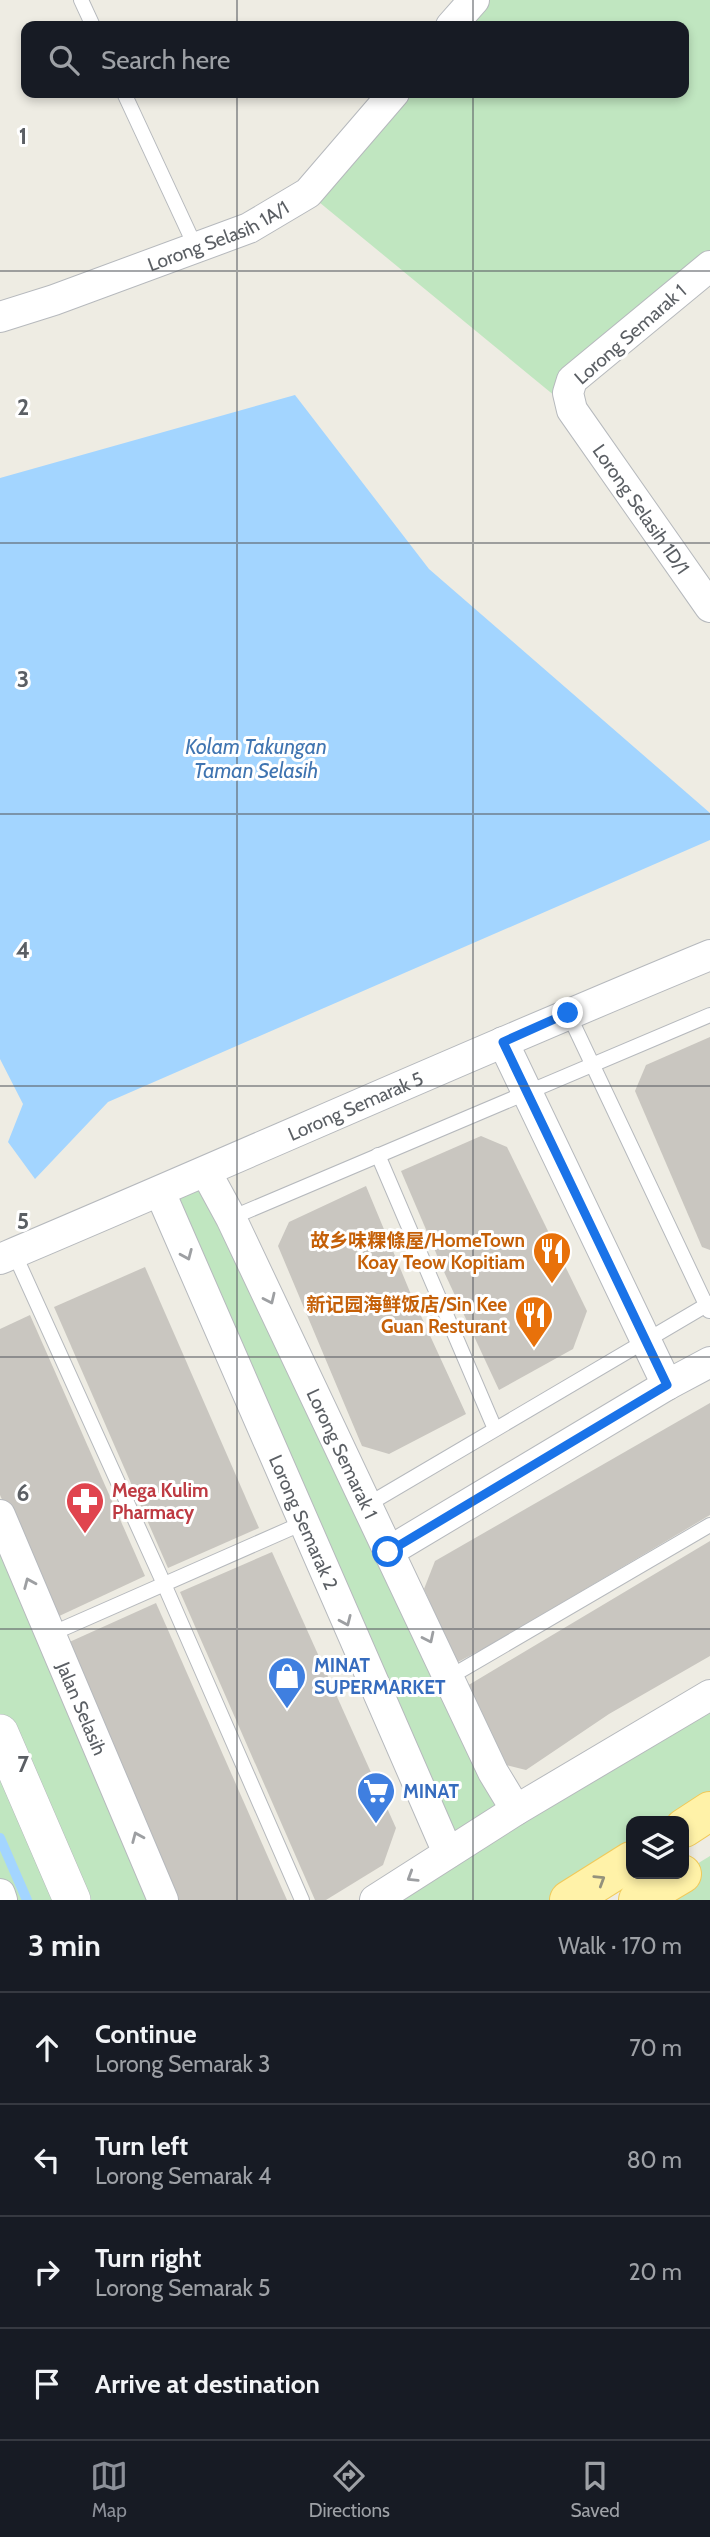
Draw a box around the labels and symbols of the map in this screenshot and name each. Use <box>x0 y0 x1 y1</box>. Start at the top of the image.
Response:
text: 1 <box>19 122 27 150</box>
street label: Lorong Selasih 1A/1 <box>145 196 293 276</box>
street label: Lorong Semarak 1 <box>570 279 691 389</box>
text: 2 <box>17 393 29 421</box>
street label: Lorong Selasih 1D/1 <box>588 440 694 579</box>
text: 3 <box>17 665 29 693</box>
water label: Kolam Takungan Taman Selasih <box>185 734 327 783</box>
text: 4 <box>16 936 30 964</box>
route end <box>552 997 583 1028</box>
street label: Lorong Semarak 5 <box>284 1067 427 1146</box>
text: 5 <box>17 1207 29 1235</box>
place label: 故乡味粿條屋/HomeTown Koay Teow Kopitiam <box>310 1229 525 1274</box>
restaurant icon: 故乡味粿條屋/HomeTown Koay Teow Kopitiam <box>531 1230 573 1285</box>
one-way arrow <box>179 1248 193 1260</box>
one-way arrow <box>262 1292 276 1304</box>
place label: 新记园海鲜饭店/Sin Kee Guan Resturant <box>306 1293 507 1338</box>
restaurant icon: 新记园海鲜饭店/Sin Kee Guan Resturant <box>513 1294 555 1349</box>
street label: Lorong Semarak 1 <box>301 1385 383 1523</box>
street label: Lorong Semarak 2 <box>264 1451 343 1593</box>
text: 6 <box>17 1479 29 1507</box>
place label: Mega Kulim Pharmacy <box>112 1479 209 1524</box>
pharmacy icon: Mega Kulim Pharmacy <box>64 1480 106 1535</box>
route start <box>372 1536 403 1567</box>
one-way arrow <box>23 1577 37 1589</box>
one-way arrow <box>338 1613 352 1626</box>
one-way arrow <box>421 1631 435 1643</box>
place label: MINAT SUPERMARKET <box>314 1654 446 1699</box>
shop icon: MINAT SUPERMARKET <box>266 1655 308 1710</box>
street label: Jalan Selasih <box>51 1658 111 1759</box>
text: 7 <box>17 1750 29 1778</box>
supermarket icon: MINAT <box>355 1770 397 1825</box>
place label: MINAT <box>403 1780 459 1803</box>
one-way arrow <box>131 1832 145 1844</box>
one-way arrow <box>407 1868 420 1881</box>
one-way arrow <box>593 1876 606 1889</box>

